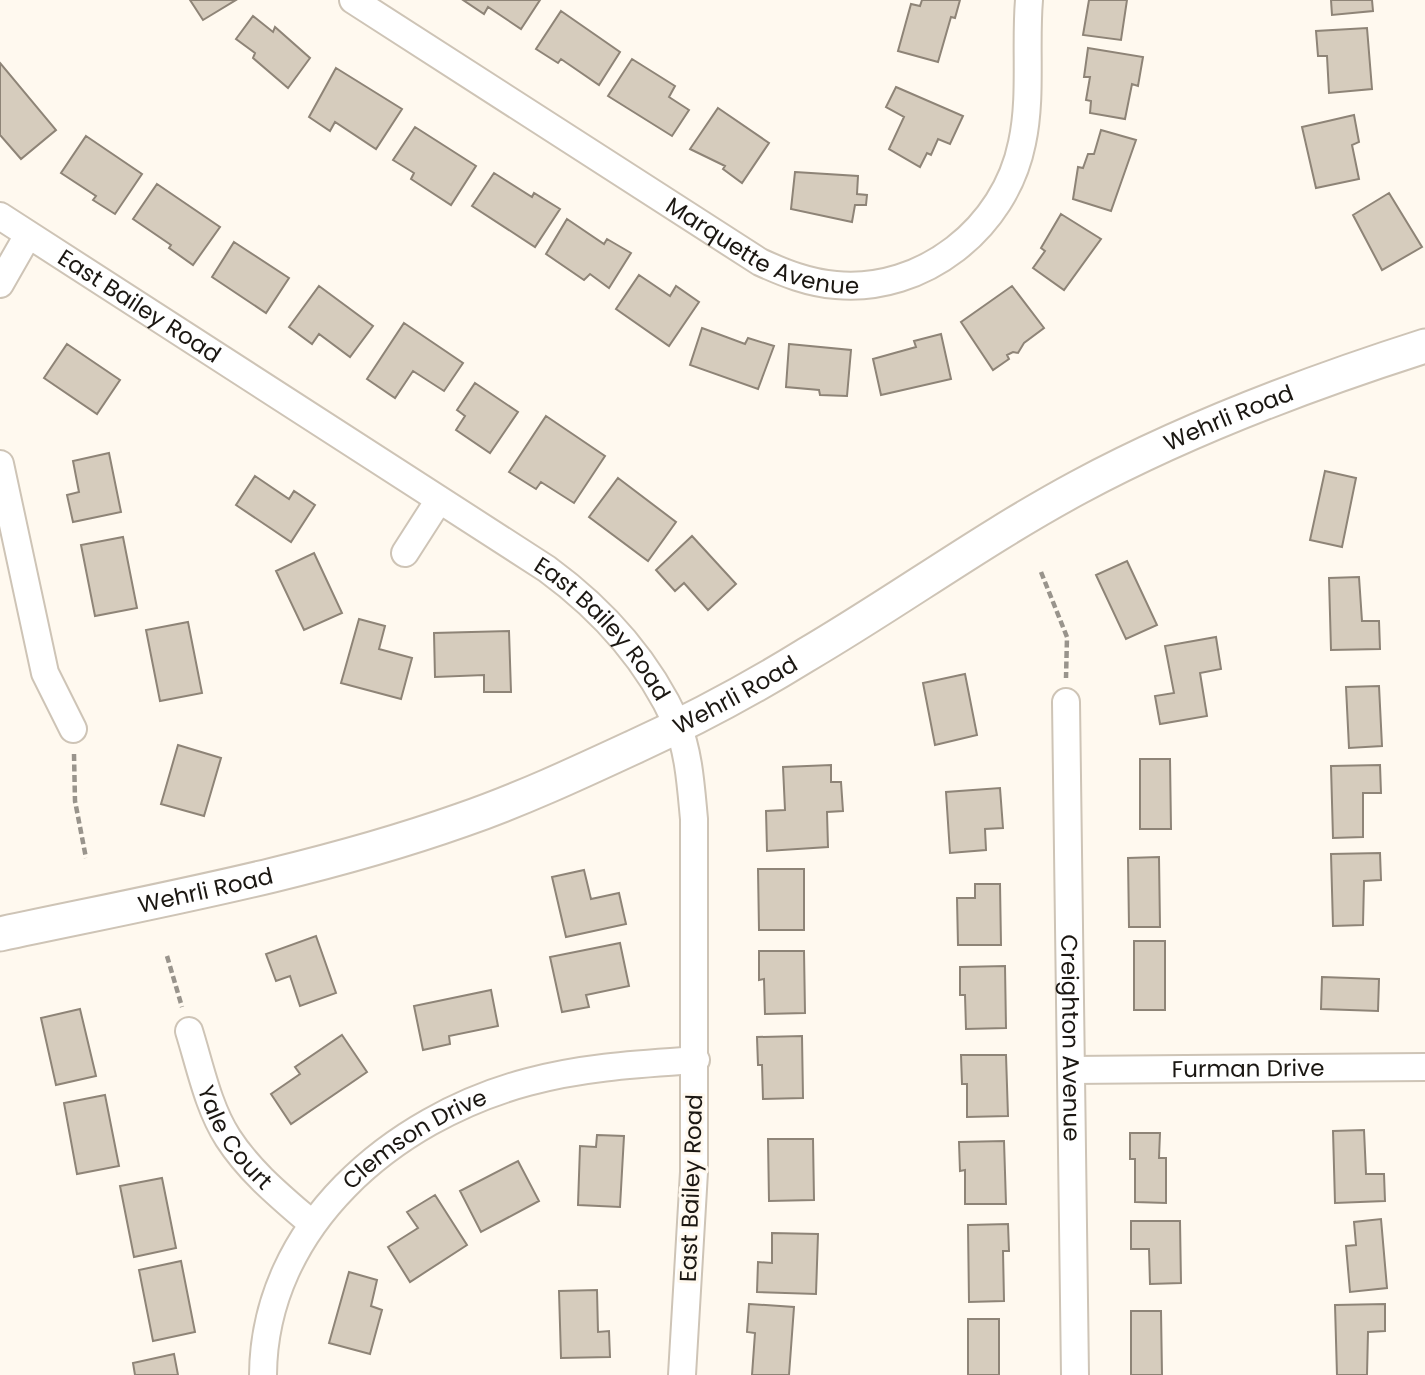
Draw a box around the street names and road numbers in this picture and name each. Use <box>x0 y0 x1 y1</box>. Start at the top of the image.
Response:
street label: Marquette Avenue <box>660 189 859 302</box>
street label: East Bailey Road <box>52 242 227 370</box>
street label: Wehrli Road <box>1159 377 1298 459</box>
street label: East Bailey Road <box>528 549 678 706</box>
street label: Wehrli Road <box>668 648 803 742</box>
street label: Wehrli Road <box>135 860 276 921</box>
street label: Creighton Avenue <box>1053 934 1088 1142</box>
street label: Furman Drive <box>1171 1052 1325 1085</box>
street label: Yale Court <box>190 1081 280 1197</box>
street label: Clemson Drive <box>335 1081 492 1197</box>
street label: East Bailey Road <box>672 1094 710 1282</box>

